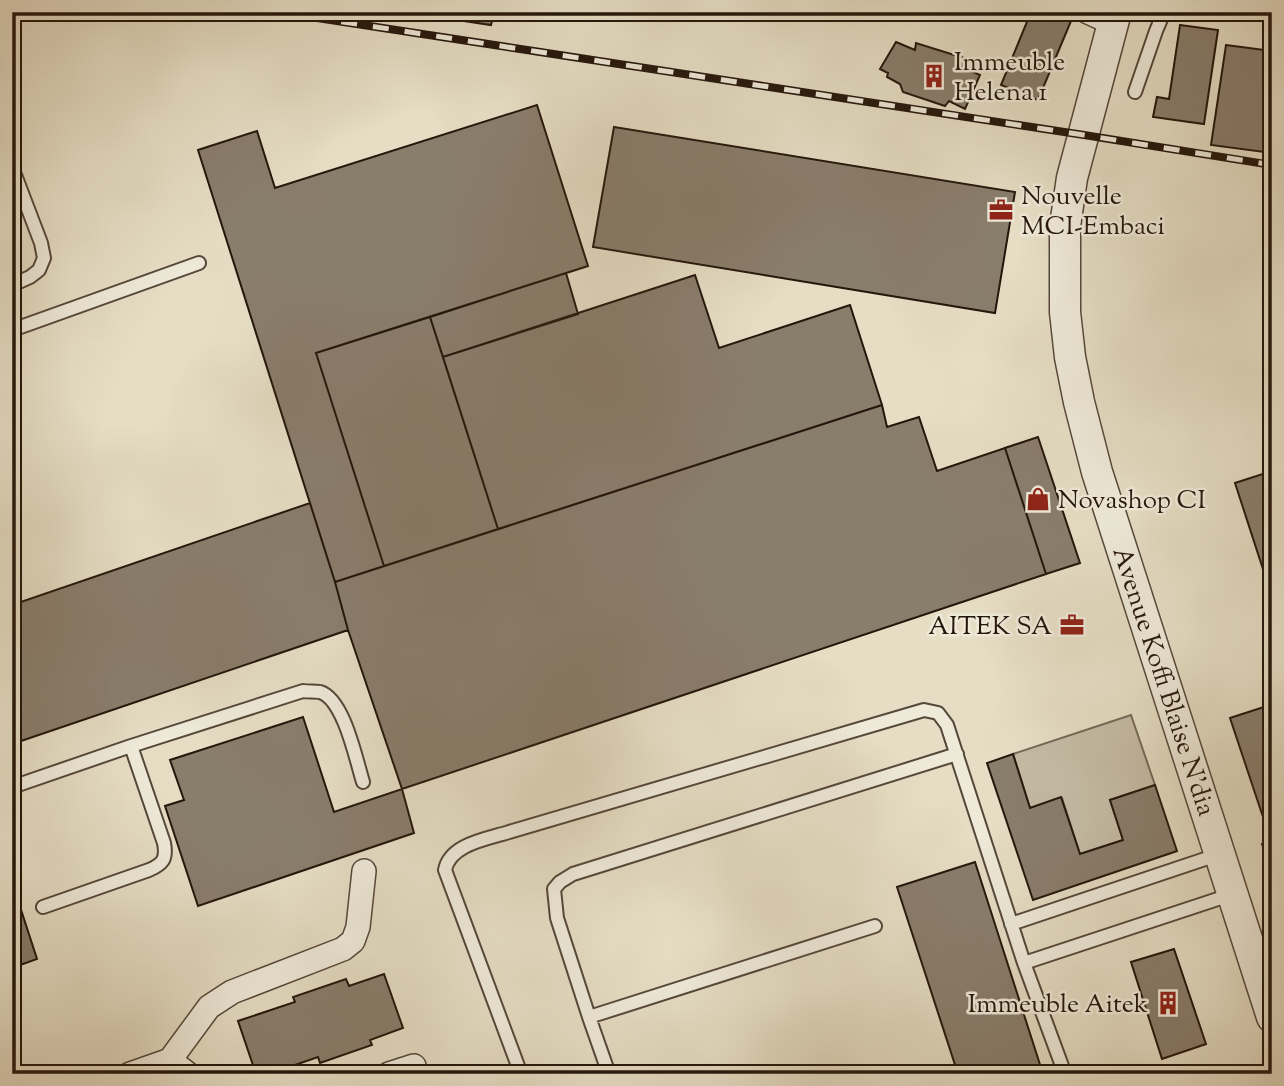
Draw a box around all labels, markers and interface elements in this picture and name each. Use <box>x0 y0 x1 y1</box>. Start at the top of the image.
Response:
place label: Immeuble Helena 1 <box>954 45 1065 112</box>
building icon: Immeuble Helena 1 <box>920 62 948 90</box>
place label: Nouvelle MCI-Embaci <box>1021 179 1165 246</box>
office icon: Nouvelle MCI-Embaci <box>987 196 1015 224</box>
place label: Novashop CI <box>1058 483 1207 520</box>
shop icon: Novashop CI <box>1024 485 1052 513</box>
street label: Avenue Koffi Blaise N'dia <box>1102 542 1224 821</box>
place label: AITEK SA <box>928 609 1052 646</box>
office icon: AITEK SA <box>1058 611 1086 639</box>
place label: Immeuble Aitek <box>968 987 1148 1024</box>
building icon: Immeuble Aitek <box>1154 989 1182 1017</box>

